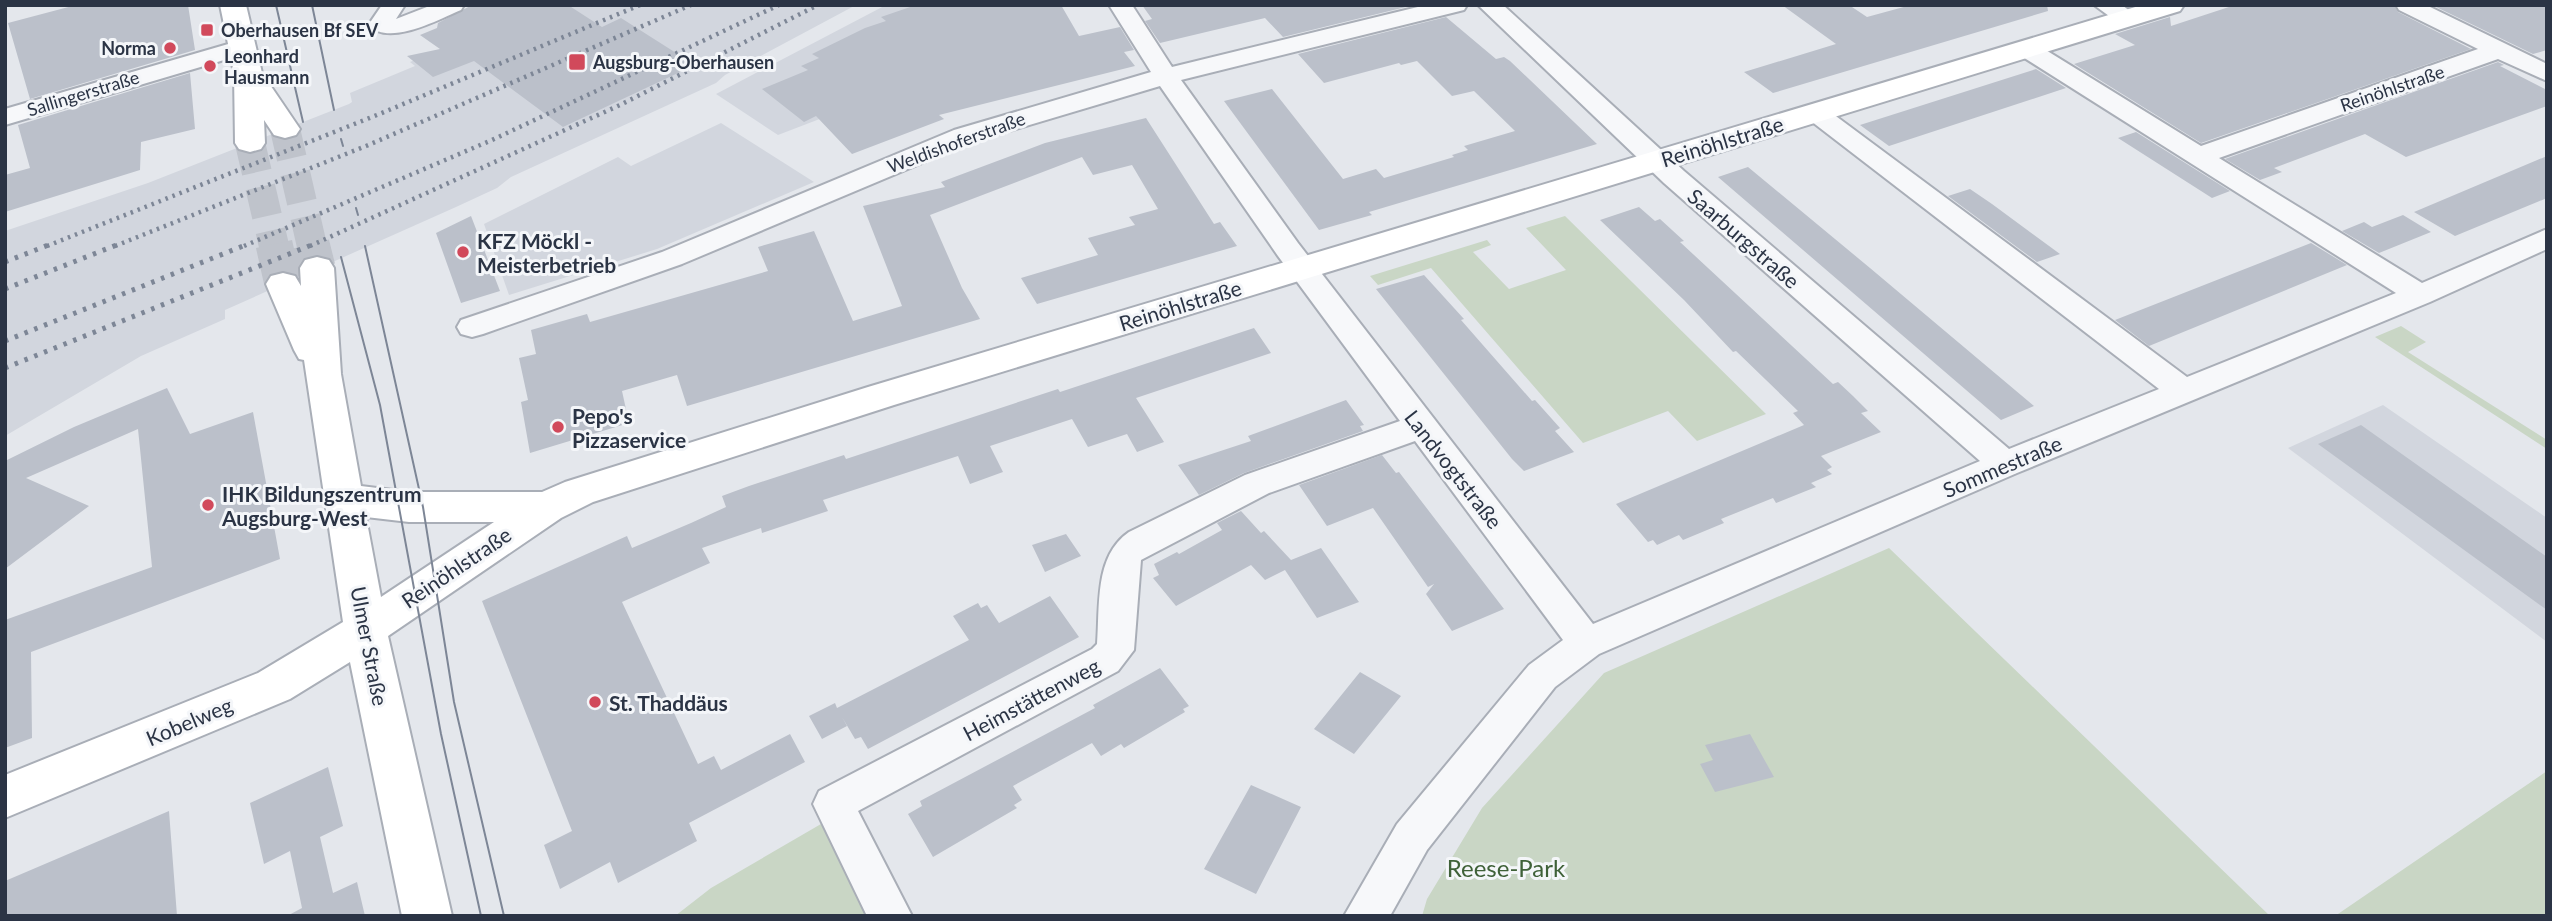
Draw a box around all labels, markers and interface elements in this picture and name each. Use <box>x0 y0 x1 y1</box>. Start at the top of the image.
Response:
place label: Oberhausen Bf SEV <box>221 19 379 41</box>
marker: Oberhausen Bf SEV <box>199 22 215 38</box>
place label: Norma <box>101 37 156 59</box>
marker: Norma <box>162 40 178 56</box>
place label: Leonhard Hausmann <box>224 45 309 88</box>
place label: Augsburg-Oberhausen <box>592 51 774 73</box>
marker: Augsburg-Oberhausen <box>567 52 587 72</box>
marker: Leonhard Hausmann <box>202 58 218 74</box>
street label: Reinöhlstraße <box>2337 60 2447 116</box>
street label: Sallingerstraße <box>24 65 142 121</box>
street label: Weldishoferstraße <box>884 107 1028 177</box>
street label: Reinöhlstraße <box>1658 111 1786 171</box>
street label: Saarburgstraße <box>1683 183 1805 293</box>
place label: KFZ Möckl - Meisterbetrieb <box>477 228 616 277</box>
marker: KFZ Möckl - Meisterbetrieb <box>455 244 471 260</box>
street label: Reinöhlstraße <box>1116 275 1244 335</box>
place label: Pepo's Pizzaservice <box>572 403 686 452</box>
street label: Landvogtstraße <box>1400 405 1508 533</box>
marker: Pepo's Pizzaservice <box>550 419 566 435</box>
street label: Sommestraße <box>1939 430 2065 502</box>
place label: IHK Bildungszentrum Augsburg-West <box>221 481 421 530</box>
marker: IHK Bildungszentrum Augsburg-West <box>200 497 216 513</box>
street label: Reinöhlstraße <box>396 521 516 613</box>
street label: Ulmer Straße <box>346 584 394 708</box>
street label: Heimstättenweg <box>958 652 1104 746</box>
place label: St. Thaddäus <box>609 690 728 715</box>
street label: Kobelweg <box>142 692 236 750</box>
marker: St. Thaddäus <box>587 694 603 710</box>
park label: Reese-Park <box>1447 853 1566 882</box>

